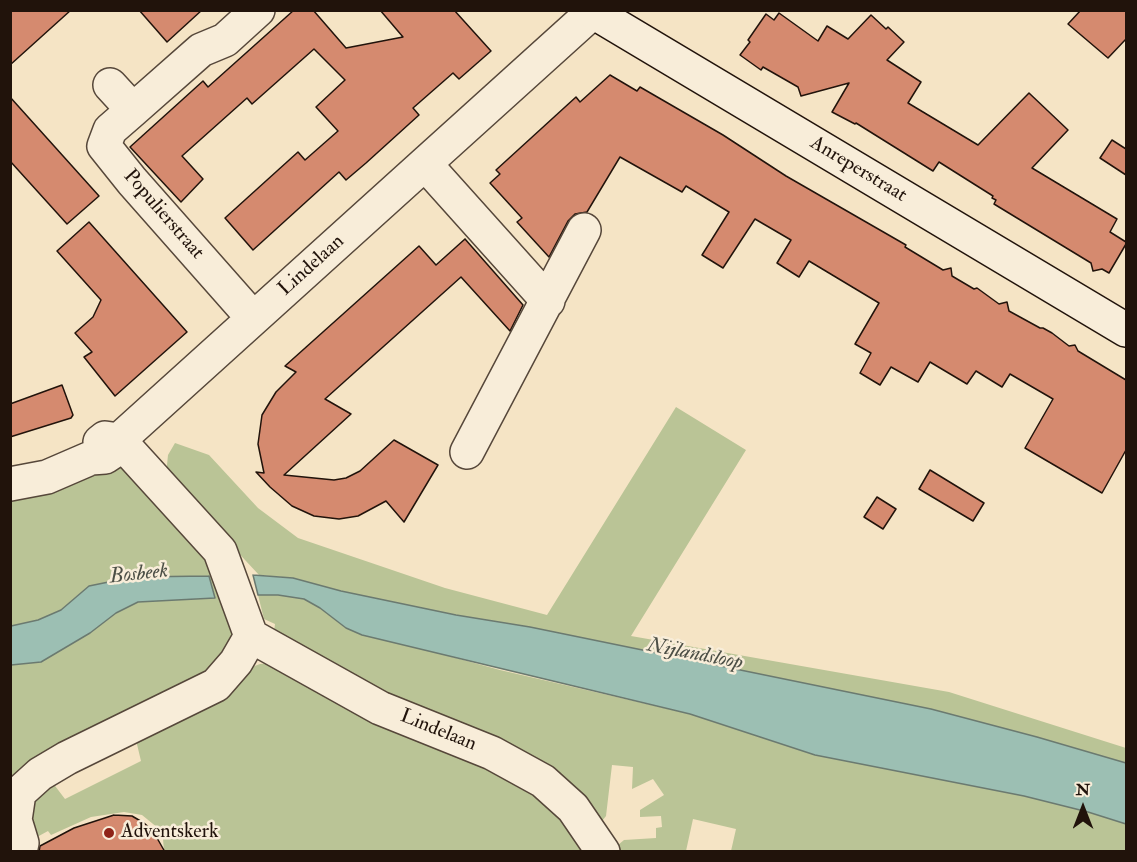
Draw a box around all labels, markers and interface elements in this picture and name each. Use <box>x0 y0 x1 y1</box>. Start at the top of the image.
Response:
street label: Anreperstraat <box>805 132 911 208</box>
street label: Populierstraat <box>118 165 208 265</box>
street label: Lindelaan <box>274 230 350 302</box>
water label: Bosbeek <box>109 559 169 591</box>
water label: Nijlandsloop <box>645 633 745 677</box>
street label: Lindelaan <box>396 705 480 757</box>
north arrow <box>1053 778 1113 838</box>
text: N <box>1076 780 1090 800</box>
place label: Adventskerk <box>121 821 218 845</box>
marker: Adventskerk <box>102 826 116 840</box>

